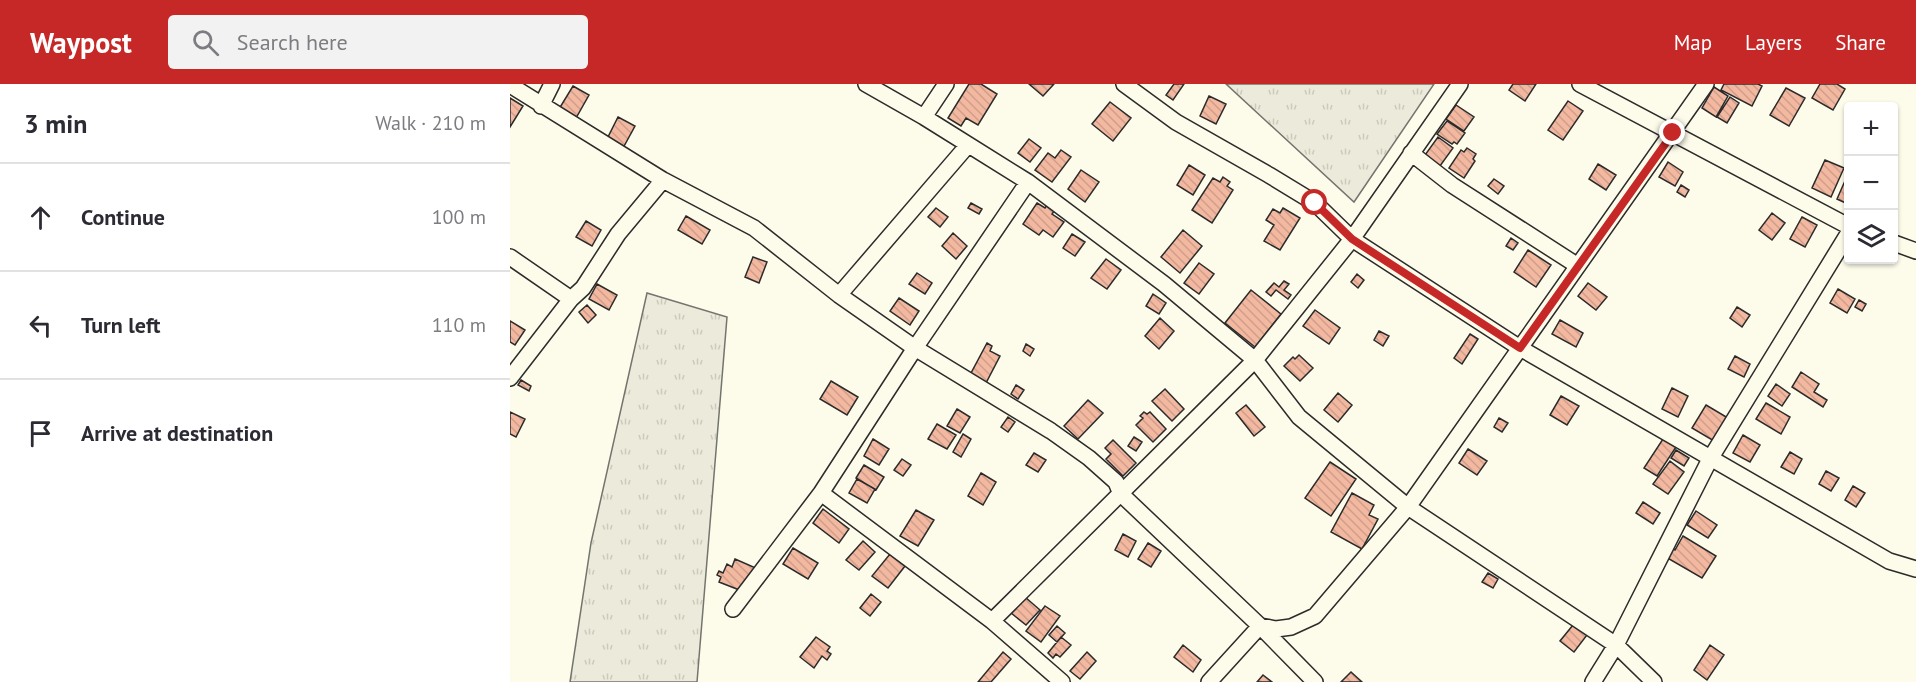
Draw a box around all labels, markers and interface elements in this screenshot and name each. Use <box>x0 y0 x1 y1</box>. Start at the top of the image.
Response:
search box <box>168 15 588 69</box>
text: Waypost <box>30 24 132 61</box>
icon: search <box>189 26 222 59</box>
text: Search here <box>237 28 348 56</box>
text: Map <box>1674 29 1712 56</box>
text: Layers <box>1745 29 1802 56</box>
text: Share <box>1835 29 1886 56</box>
map controls <box>1844 102 1898 264</box>
button: + <box>1844 102 1898 156</box>
text: 3 min <box>24 107 87 140</box>
text: Walk · 210 m <box>375 110 486 136</box>
route end <box>1659 119 1685 145</box>
button: − <box>1844 156 1898 210</box>
route start <box>1301 189 1327 215</box>
icon: ahead <box>24 201 57 234</box>
text: Continue <box>81 203 165 231</box>
text: 100 m <box>432 204 486 230</box>
button: layers <box>1844 210 1898 264</box>
icon: left <box>24 309 57 342</box>
text: Turn left <box>81 311 161 339</box>
text: 110 m <box>432 312 486 338</box>
icon: arrive <box>24 417 57 450</box>
text: Arrive at destination <box>81 419 273 447</box>

